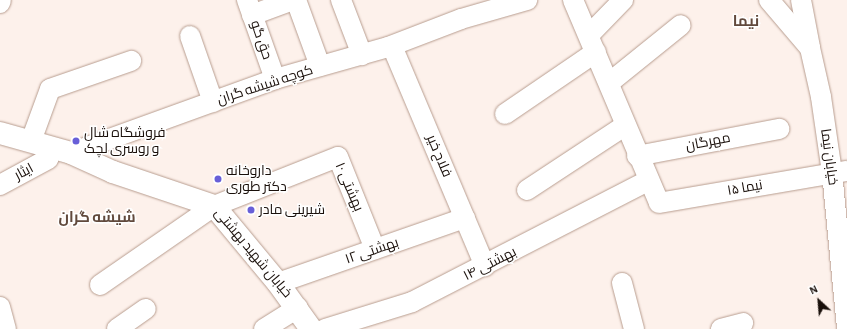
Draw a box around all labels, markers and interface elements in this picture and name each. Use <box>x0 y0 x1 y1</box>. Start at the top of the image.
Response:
district label: نیما <box>733 13 759 31</box>
street label: حق گو <box>247 18 275 62</box>
street label: کوچه شیشه گران <box>215 62 315 108</box>
place label: فروشگاه شال و روسری لچک <box>84 125 165 158</box>
street label: خیابان نیما <box>817 128 841 186</box>
street label: مهرگان <box>684 129 732 155</box>
street label: فلاح خیر <box>423 132 455 180</box>
marker: فروشگاه شال و روسری لچک <box>71 136 81 146</box>
street label: ایثار <box>11 160 37 184</box>
street label: بهشتی ۱۰ <box>331 160 367 214</box>
place label: داروخانه دکتر طوری <box>226 163 287 196</box>
marker: داروخانه دکتر طوری <box>213 174 223 184</box>
street label: نیما ۱۵ <box>726 177 764 199</box>
place label: شیرینی مادر <box>259 202 325 218</box>
street label: خیابان شهید بهشتی <box>211 205 295 301</box>
marker: شیرینی مادر <box>246 205 256 215</box>
district label: شیشه گران <box>58 209 136 227</box>
street label: بهشتی ۱۲ <box>343 234 401 268</box>
street label: بهشتی ۱۴ <box>461 243 519 285</box>
north arrow <box>799 281 839 321</box>
text: N <box>808 283 819 296</box>

